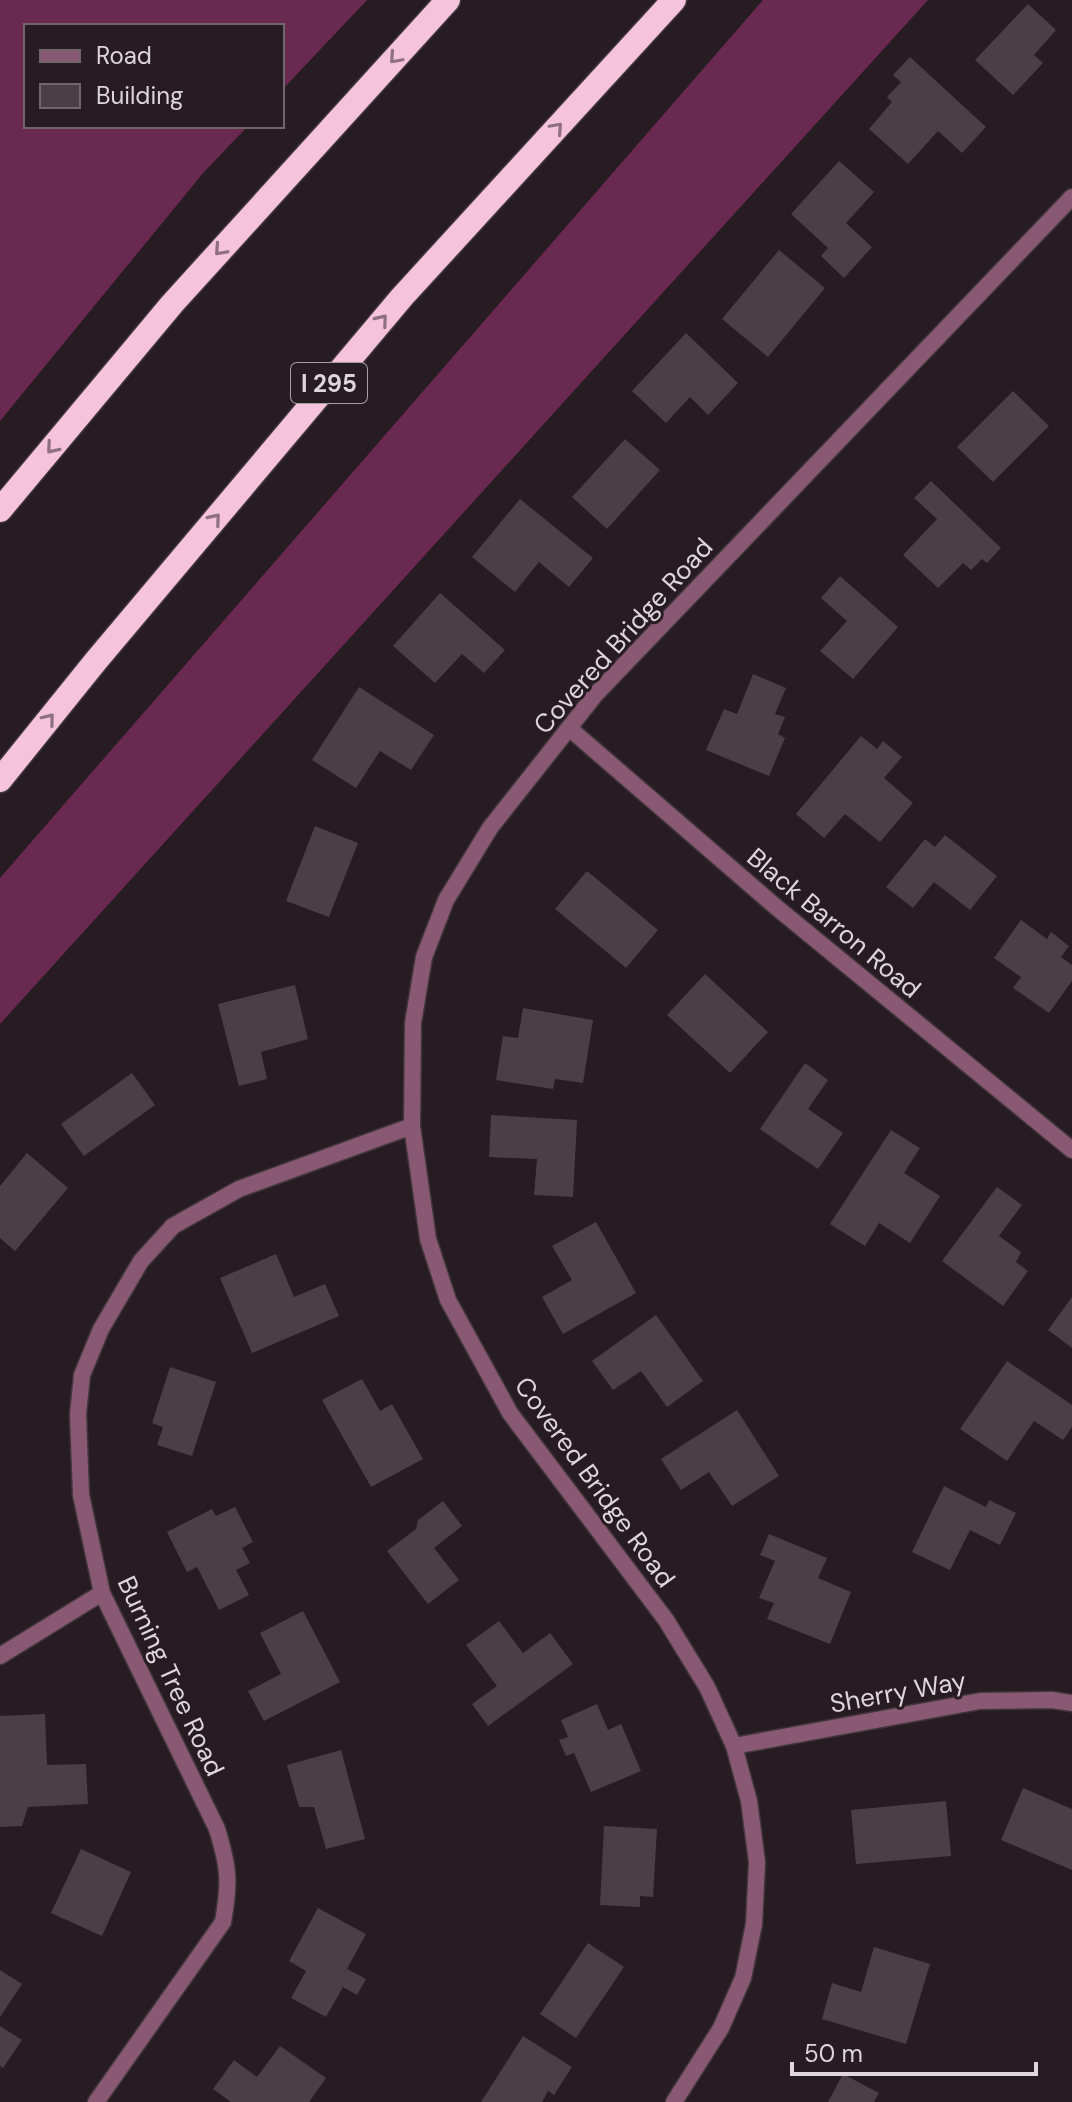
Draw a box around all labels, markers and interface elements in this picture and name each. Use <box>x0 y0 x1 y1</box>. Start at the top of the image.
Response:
legend <box>24 24 284 128</box>
text: Road <box>96 40 152 71</box>
one-way arrow <box>391 48 405 63</box>
text: Building <box>96 80 183 111</box>
one-way arrow <box>547 122 562 137</box>
one-way arrow <box>216 241 230 256</box>
one-way arrow <box>372 315 387 330</box>
road number: I 295 <box>291 363 367 403</box>
one-way arrow <box>47 439 62 453</box>
one-way arrow <box>205 514 220 529</box>
street label: Covered Bridge Road <box>526 531 720 741</box>
one-way arrow <box>39 714 54 729</box>
street label: Black Barron Road <box>740 840 928 1006</box>
street label: Covered Bridge Road <box>507 1370 683 1594</box>
street label: Burning Tree Road <box>110 1571 232 1781</box>
street label: Sherry Way <box>827 1663 969 1721</box>
scale bar <box>792 2026 1036 2076</box>
text: 50 m <box>804 2038 863 2069</box>

